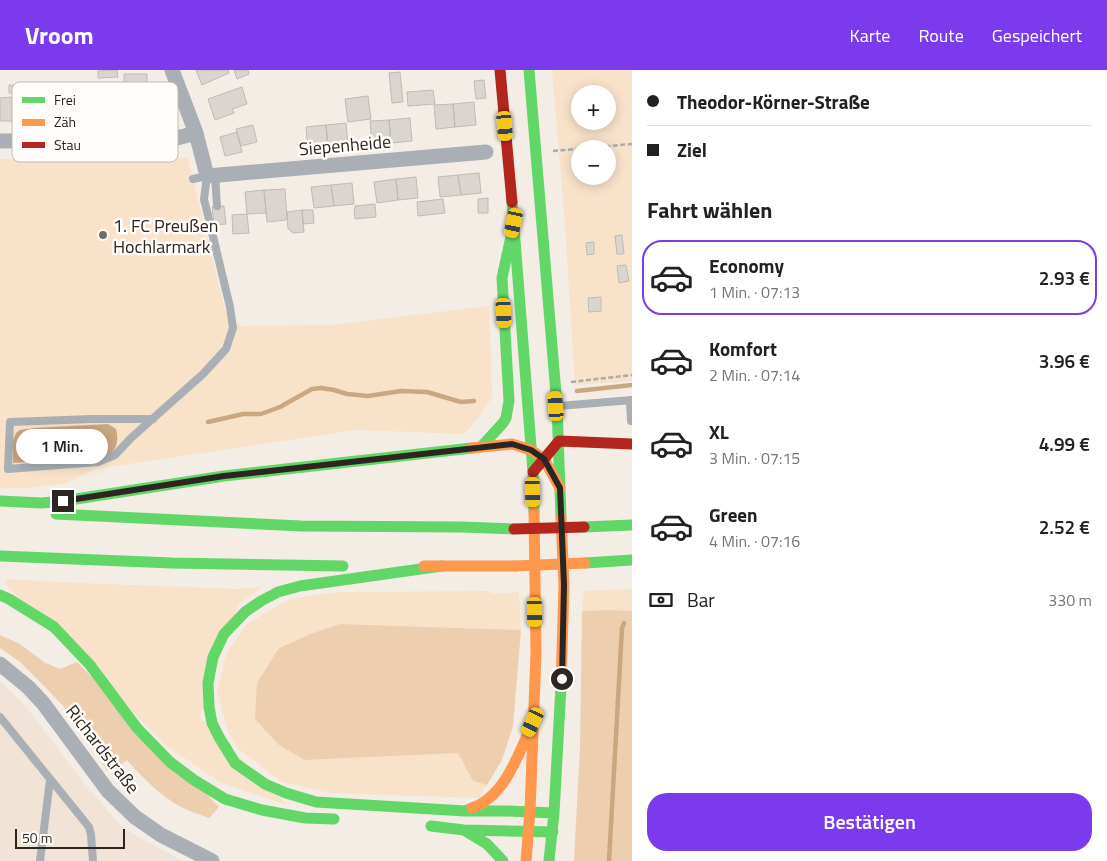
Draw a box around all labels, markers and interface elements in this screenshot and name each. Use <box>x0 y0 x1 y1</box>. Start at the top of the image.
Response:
text: Vroom <box>25 17 94 53</box>
text: Karte <box>849 22 890 49</box>
text: Route <box>918 22 964 49</box>
text: Gespeichert <box>992 22 1082 49</box>
legend <box>12 82 178 162</box>
map controls <box>571 85 616 185</box>
button: + <box>571 85 616 130</box>
text: Theodor-Körner-Straße <box>677 87 870 116</box>
text: Frei <box>54 89 76 110</box>
car <box>496 110 513 142</box>
text: Zäh <box>54 111 76 132</box>
street label: Siepenheide <box>298 128 392 162</box>
text: Stau <box>54 134 81 155</box>
text: Ziel <box>677 135 707 164</box>
button: − <box>571 140 616 185</box>
text: Fahrt wählen <box>647 193 772 227</box>
car <box>503 207 524 239</box>
place label: 1. FC Preußen Hochlarmark <box>113 212 218 260</box>
marker: 1. FC Preußen Hochlarmark <box>97 229 109 241</box>
text: Economy <box>709 251 784 280</box>
icon: car <box>649 255 694 300</box>
text: 2.93 € <box>1039 263 1090 292</box>
text: 1 Min. · 07:13 <box>709 280 800 304</box>
car <box>495 298 512 328</box>
text: Komfort <box>709 334 777 363</box>
icon: car <box>649 338 694 383</box>
text: 3.96 € <box>1039 346 1090 375</box>
text: 2 Min. · 07:14 <box>709 363 800 387</box>
car <box>547 391 564 421</box>
text: XL <box>709 417 729 446</box>
icon: car <box>649 421 694 466</box>
callout: 1 Min. <box>17 428 109 464</box>
text: 4.99 € <box>1039 429 1090 458</box>
text: 1 Min. <box>41 434 83 458</box>
text: 3 Min. · 07:15 <box>709 446 800 470</box>
car <box>525 477 540 507</box>
route end <box>52 490 74 512</box>
text: Green <box>709 500 758 529</box>
icon: car <box>649 504 694 549</box>
text: 2.52 € <box>1039 512 1090 541</box>
text: 4 Min. · 07:16 <box>709 529 800 553</box>
text: Bar <box>687 585 715 614</box>
icon: cash <box>647 586 675 614</box>
text: 330 m <box>1048 588 1092 612</box>
car <box>527 597 542 627</box>
route start <box>551 668 573 690</box>
street label: Richardstraße <box>60 699 146 799</box>
car <box>519 705 546 739</box>
button: Bestätigen <box>647 793 1092 851</box>
scale bar <box>15 826 125 849</box>
text: 50 m <box>22 827 52 848</box>

